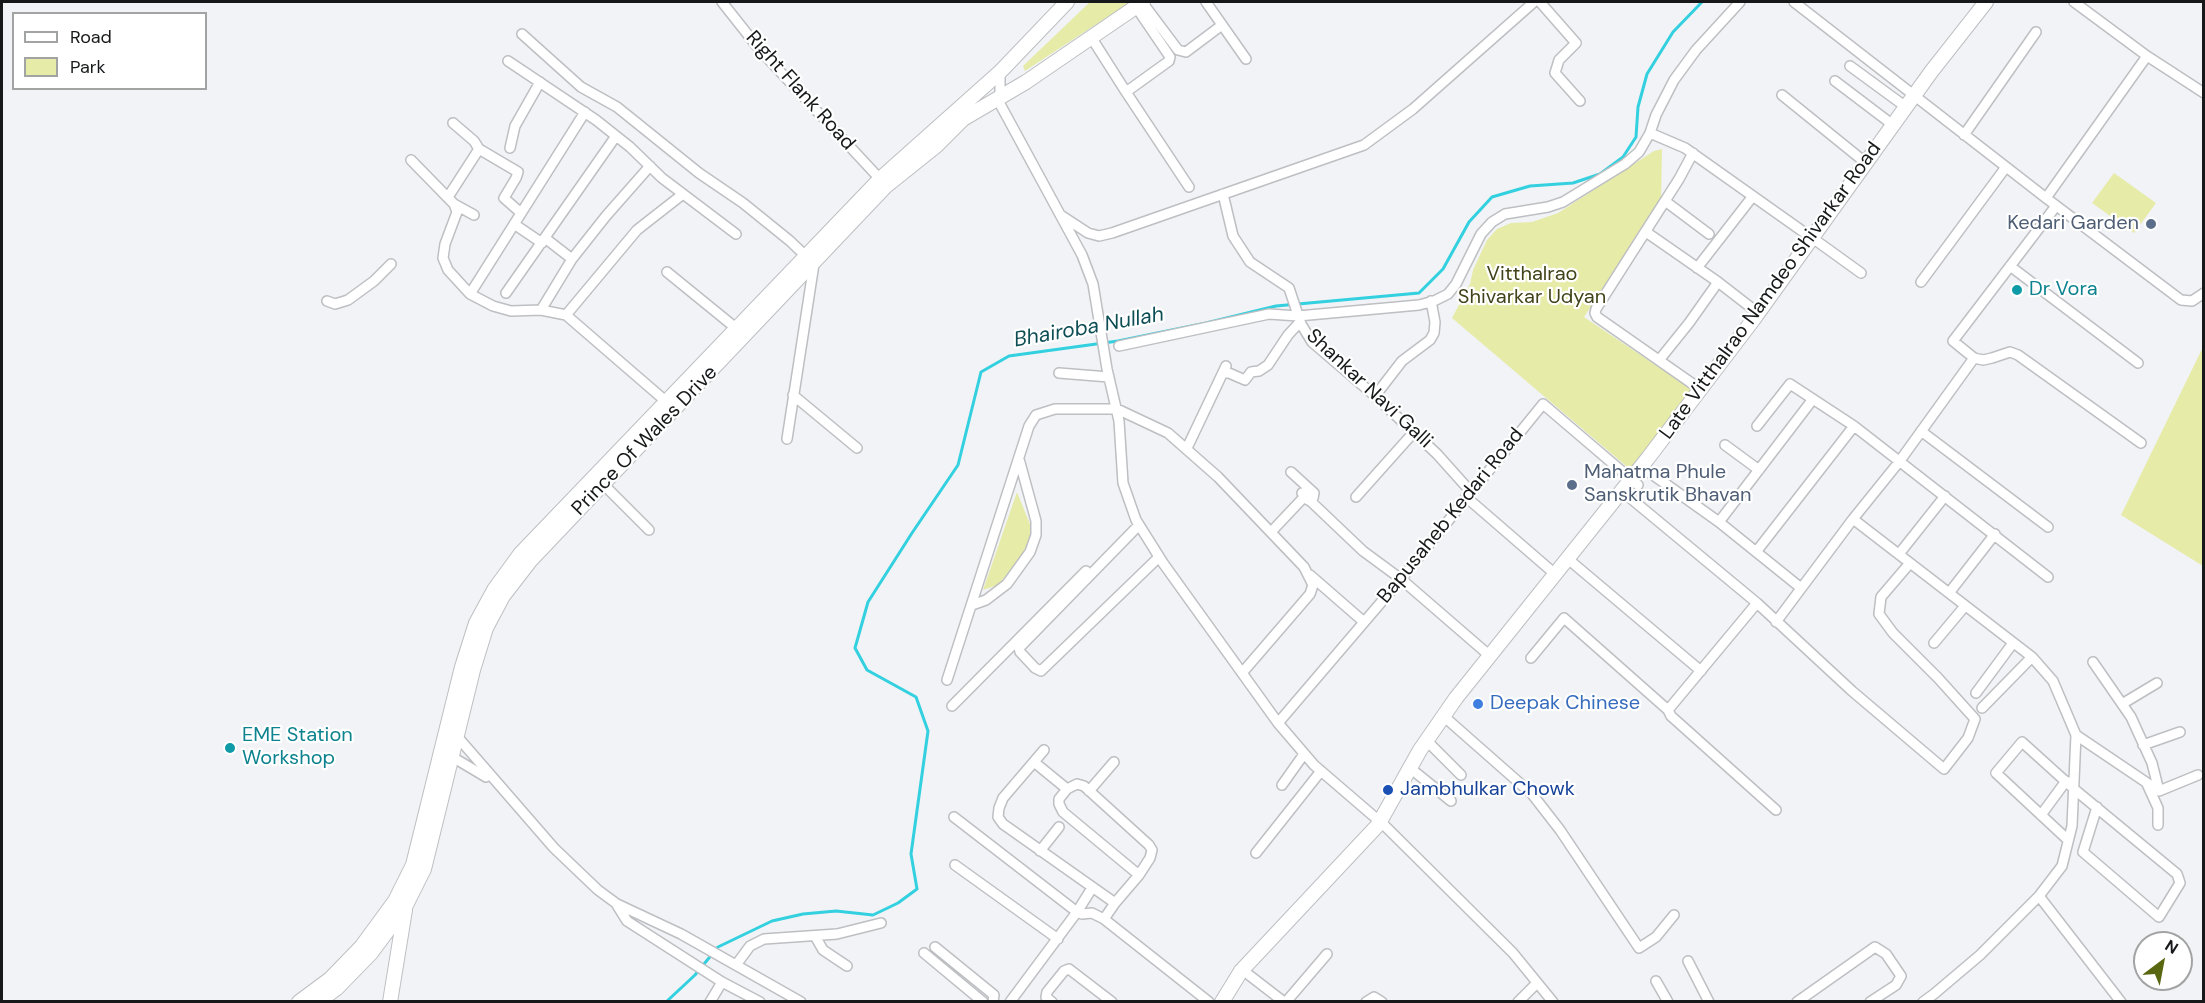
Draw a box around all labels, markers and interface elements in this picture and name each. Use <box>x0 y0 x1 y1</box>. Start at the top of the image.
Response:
legend <box>12 12 207 90</box>
text: Road <box>70 25 112 49</box>
street label: Right Flank Road <box>740 26 860 156</box>
text: Park <box>70 55 106 79</box>
street label: Late Vitthalrao Namdeo Shivarkar Road <box>1655 138 1887 444</box>
place label: Kedari Garden <box>2007 212 2139 236</box>
marker: Kedari Garden <box>2144 217 2158 231</box>
park label: Vitthalrao Shivarkar Udyan <box>1458 263 1606 310</box>
place label: Dr Vora <box>2029 278 2098 302</box>
marker: Dr Vora <box>2010 283 2024 297</box>
water label: Bhairoba Nullah <box>1012 302 1166 354</box>
street label: Shankar Navi Galli <box>1301 324 1437 454</box>
street label: Prince Of Wales Drive <box>567 361 723 521</box>
street label: Bapusaheb Kedari Road <box>1373 424 1529 608</box>
place label: Mahatma Phule Sanskrutik Bhavan <box>1584 461 1751 508</box>
marker: Mahatma Phule Sanskrutik Bhavan <box>1565 478 1579 492</box>
place label: Deepak Chinese <box>1490 692 1640 716</box>
marker: Deepak Chinese <box>1471 697 1485 711</box>
place label: EME Station Workshop <box>242 724 353 771</box>
marker: EME Station Workshop <box>223 741 237 755</box>
place label: Jambhulkar Chowk <box>1400 778 1575 802</box>
marker: Jambhulkar Chowk <box>1381 783 1395 797</box>
north arrow <box>2133 931 2193 991</box>
text: N <box>2161 935 2182 959</box>

